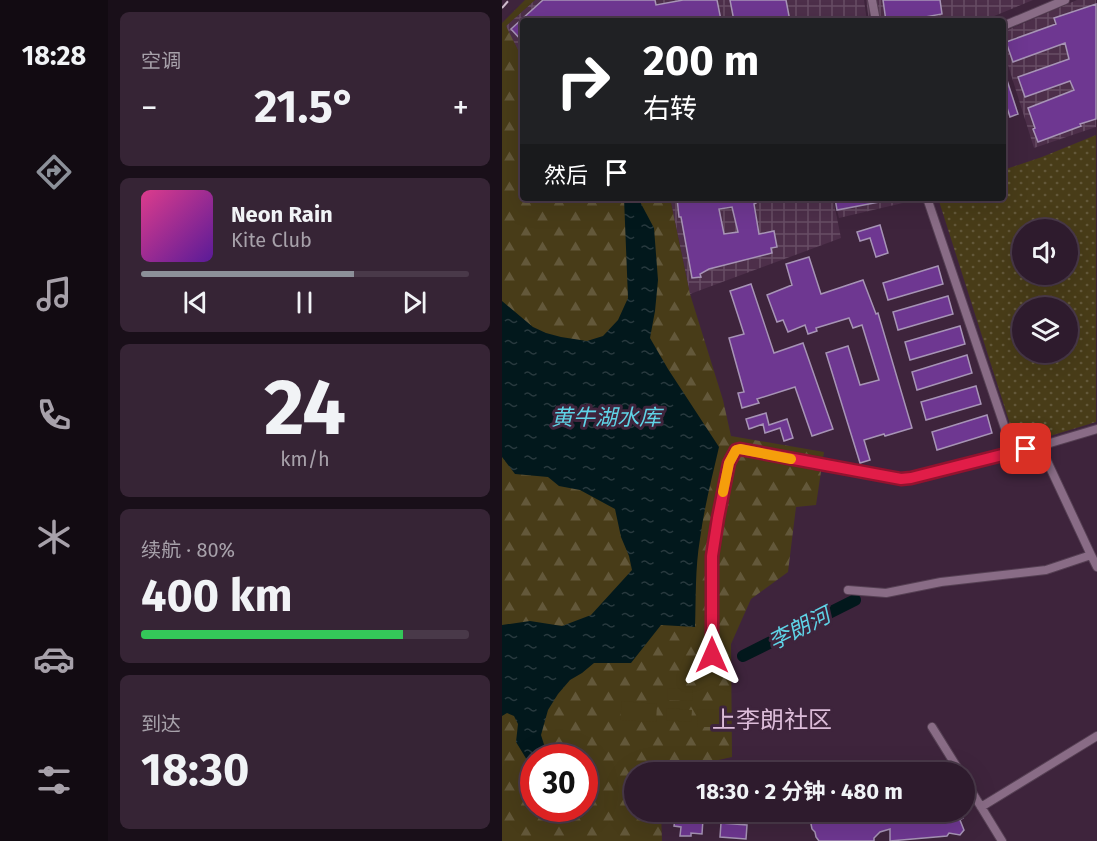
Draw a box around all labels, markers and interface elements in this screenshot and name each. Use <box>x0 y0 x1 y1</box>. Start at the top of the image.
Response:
text: 200 m <box>643 36 759 86</box>
text: 18:28 <box>22 40 86 72</box>
icon: right <box>544 42 622 120</box>
text: 空调 <box>141 49 181 73</box>
text: 21.5° <box>254 80 356 134</box>
text: − <box>141 88 158 128</box>
text: + <box>453 88 469 128</box>
text: 右转 <box>643 93 697 125</box>
icon: directions <box>33 151 75 193</box>
icon: arrive <box>600 156 633 189</box>
text: 然后 <box>544 162 588 189</box>
text: Neon Rain <box>231 201 333 228</box>
map controls <box>1012 219 1078 363</box>
button: sound <box>1012 219 1078 285</box>
text: Kite Club <box>231 228 312 252</box>
icon: music <box>33 273 75 315</box>
icon: previous <box>179 286 212 319</box>
icon: pause <box>288 286 321 319</box>
icon: next <box>398 286 431 319</box>
button: layers <box>1012 297 1078 363</box>
text: 24 <box>264 361 346 455</box>
icon: phone <box>33 394 75 436</box>
water label: 黄牛湖水库 <box>551 404 665 431</box>
pin <box>1000 423 1051 474</box>
icon: arrive <box>1009 432 1042 465</box>
text: km/h <box>280 447 330 471</box>
icon: climate <box>33 516 75 558</box>
text: 续航 · 80% <box>141 538 235 562</box>
text: 400 km <box>141 569 293 623</box>
water label: 李朗河 <box>764 600 838 655</box>
position arrow <box>680 623 744 687</box>
icon: car <box>33 638 75 680</box>
district label: 上李朗社区 <box>712 706 832 734</box>
text: 到达 <box>141 712 181 736</box>
text: 18:30 <box>141 743 249 797</box>
speed limit sign: 30 <box>520 744 598 822</box>
icon: filters <box>33 759 75 801</box>
text: 18:30 · 2 分钟 · 480 m <box>696 778 903 805</box>

